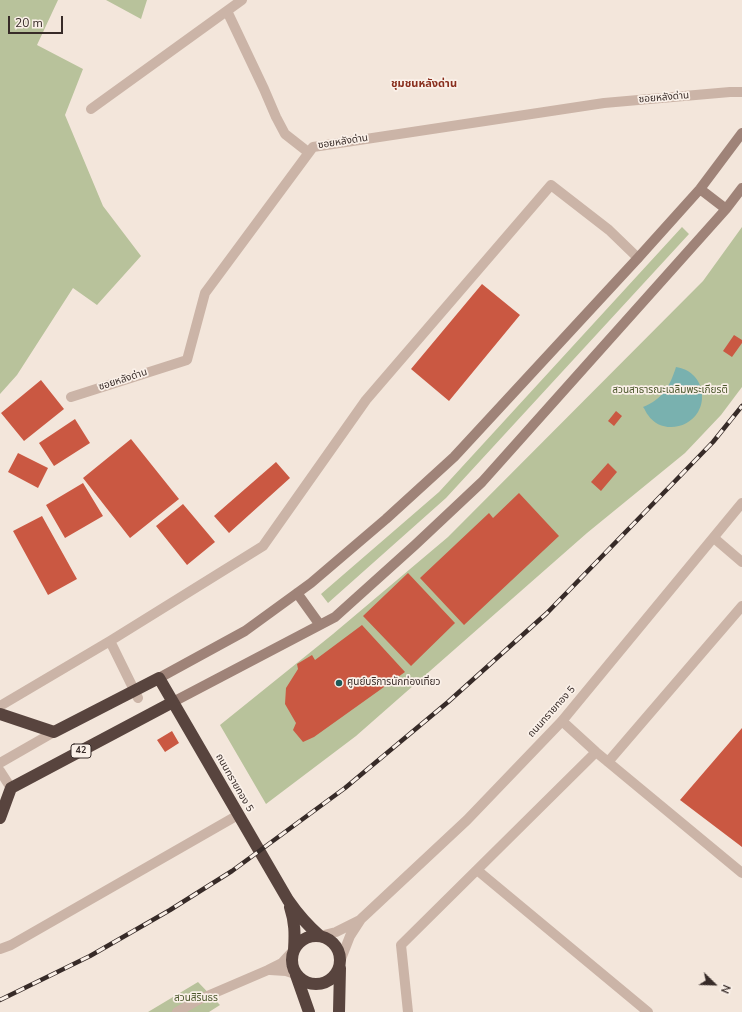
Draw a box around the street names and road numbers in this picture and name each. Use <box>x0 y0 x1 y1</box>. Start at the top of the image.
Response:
street label: ซอยหลังด่าน <box>638 90 690 106</box>
street label: ซอยหลังด่าน <box>317 132 369 152</box>
street label: ซอยหลังด่าน <box>97 366 149 394</box>
street label: ถนนทรายทอง 5 <box>526 684 578 740</box>
road number: 42 <box>71 744 91 758</box>
street label: ถนนทรายทอง 5 <box>213 752 255 814</box>

